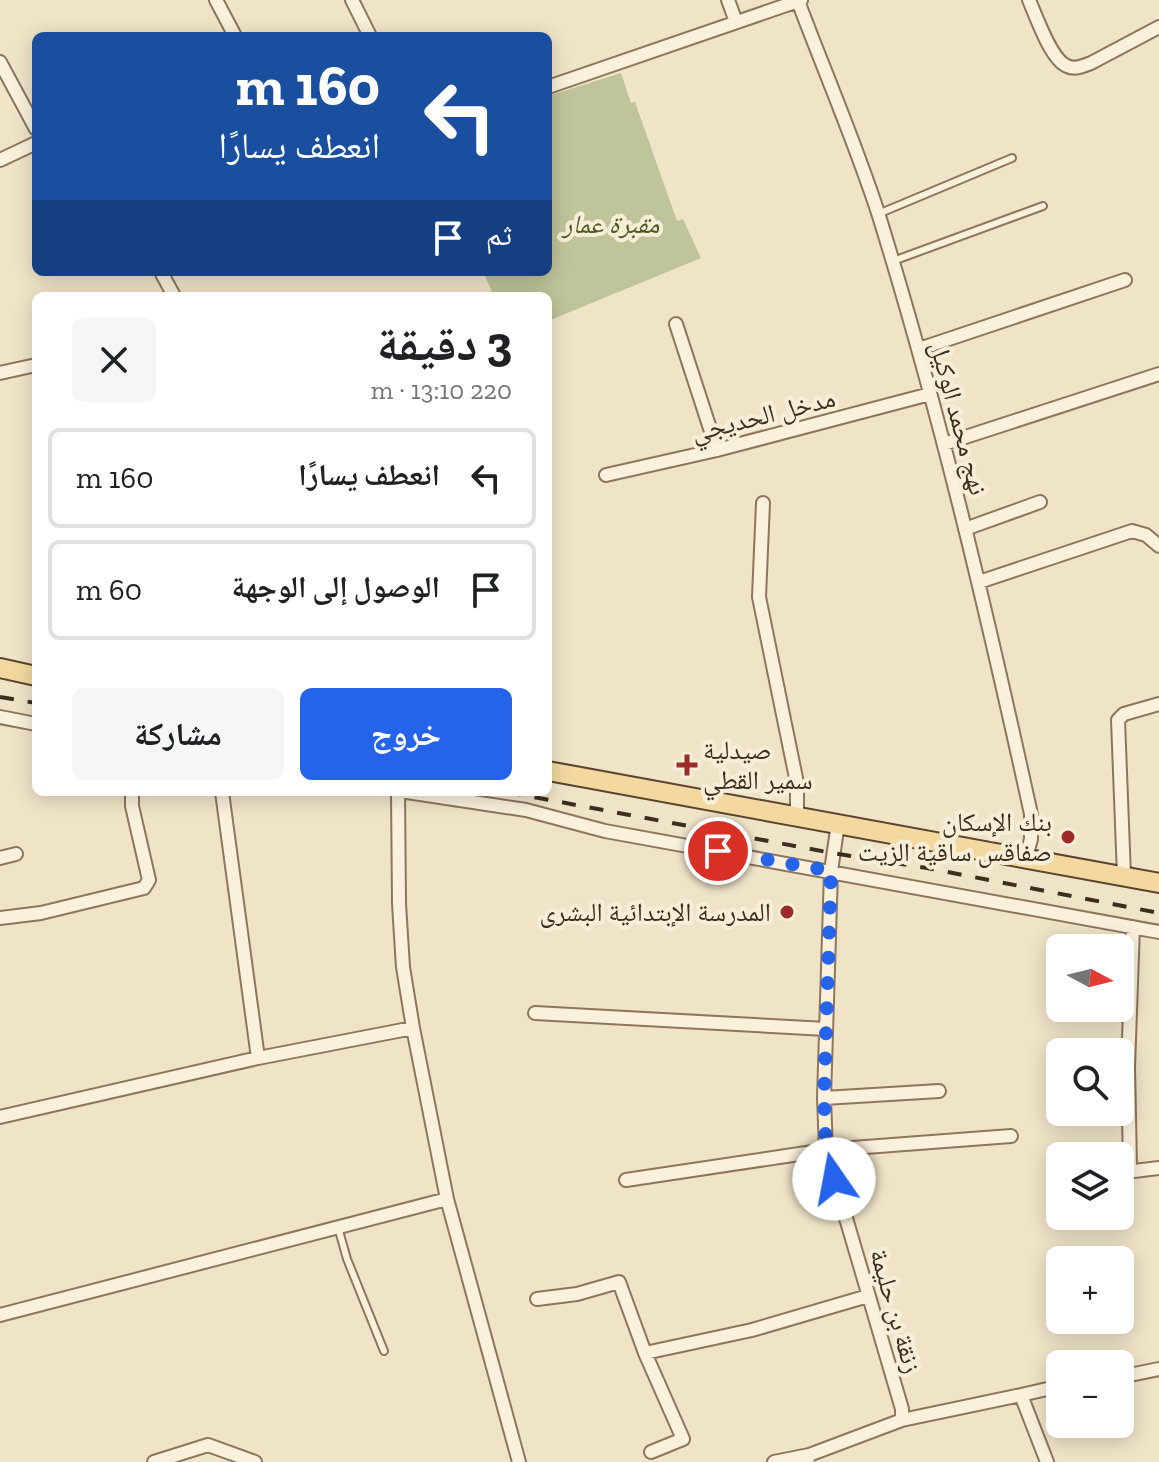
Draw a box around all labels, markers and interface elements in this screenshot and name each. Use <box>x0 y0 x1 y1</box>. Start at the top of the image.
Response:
text: 160 m <box>236 52 380 119</box>
icon: left <box>408 64 512 168</box>
text: انعطف يسارًا <box>219 124 380 167</box>
park label: مقبرة عمار <box>561 208 660 240</box>
icon: arrive <box>426 216 470 260</box>
text: ثم <box>486 217 512 253</box>
text: 3 دقيقة <box>377 315 512 372</box>
button: close <box>72 318 156 402</box>
street label: نهج محمد الوكيل <box>922 338 995 499</box>
text: 220 m · 13:10 <box>371 374 512 406</box>
street label: مدخل الحديجي <box>688 382 840 453</box>
icon: left <box>464 456 508 500</box>
text: انعطف يسارًا <box>298 457 440 493</box>
text: 160 m <box>76 460 153 496</box>
icon: arrive <box>464 568 508 612</box>
text: الوصول إلى الوجهة <box>232 569 440 605</box>
text: 60 m <box>76 572 142 608</box>
button: مشاركة <box>72 688 284 780</box>
button: خروج <box>300 688 512 780</box>
place label: صيدلية سمير القطي <box>703 734 813 801</box>
marker: صيدلية سمير القطي <box>678 756 696 774</box>
place label: بنك الإسكان صفاقس ساقية الزيت <box>858 806 1052 868</box>
pin <box>684 817 752 885</box>
marker: بنك الإسكان صفاقس ساقية الزيت <box>1059 828 1077 846</box>
icon: arrive <box>696 829 740 873</box>
place label: المدرسة الإبتدائية البشرى <box>539 896 771 928</box>
marker: المدرسة الإبتدائية البشرى <box>778 903 796 921</box>
north arrow <box>1046 934 1134 1022</box>
map controls <box>1046 934 1134 1438</box>
button: search <box>1046 1038 1134 1126</box>
position arrow <box>792 1137 876 1221</box>
button: layers <box>1046 1142 1134 1230</box>
street label: زنقة بن حليمة <box>863 1245 929 1377</box>
button: + <box>1046 1246 1134 1334</box>
button: − <box>1046 1350 1134 1438</box>

